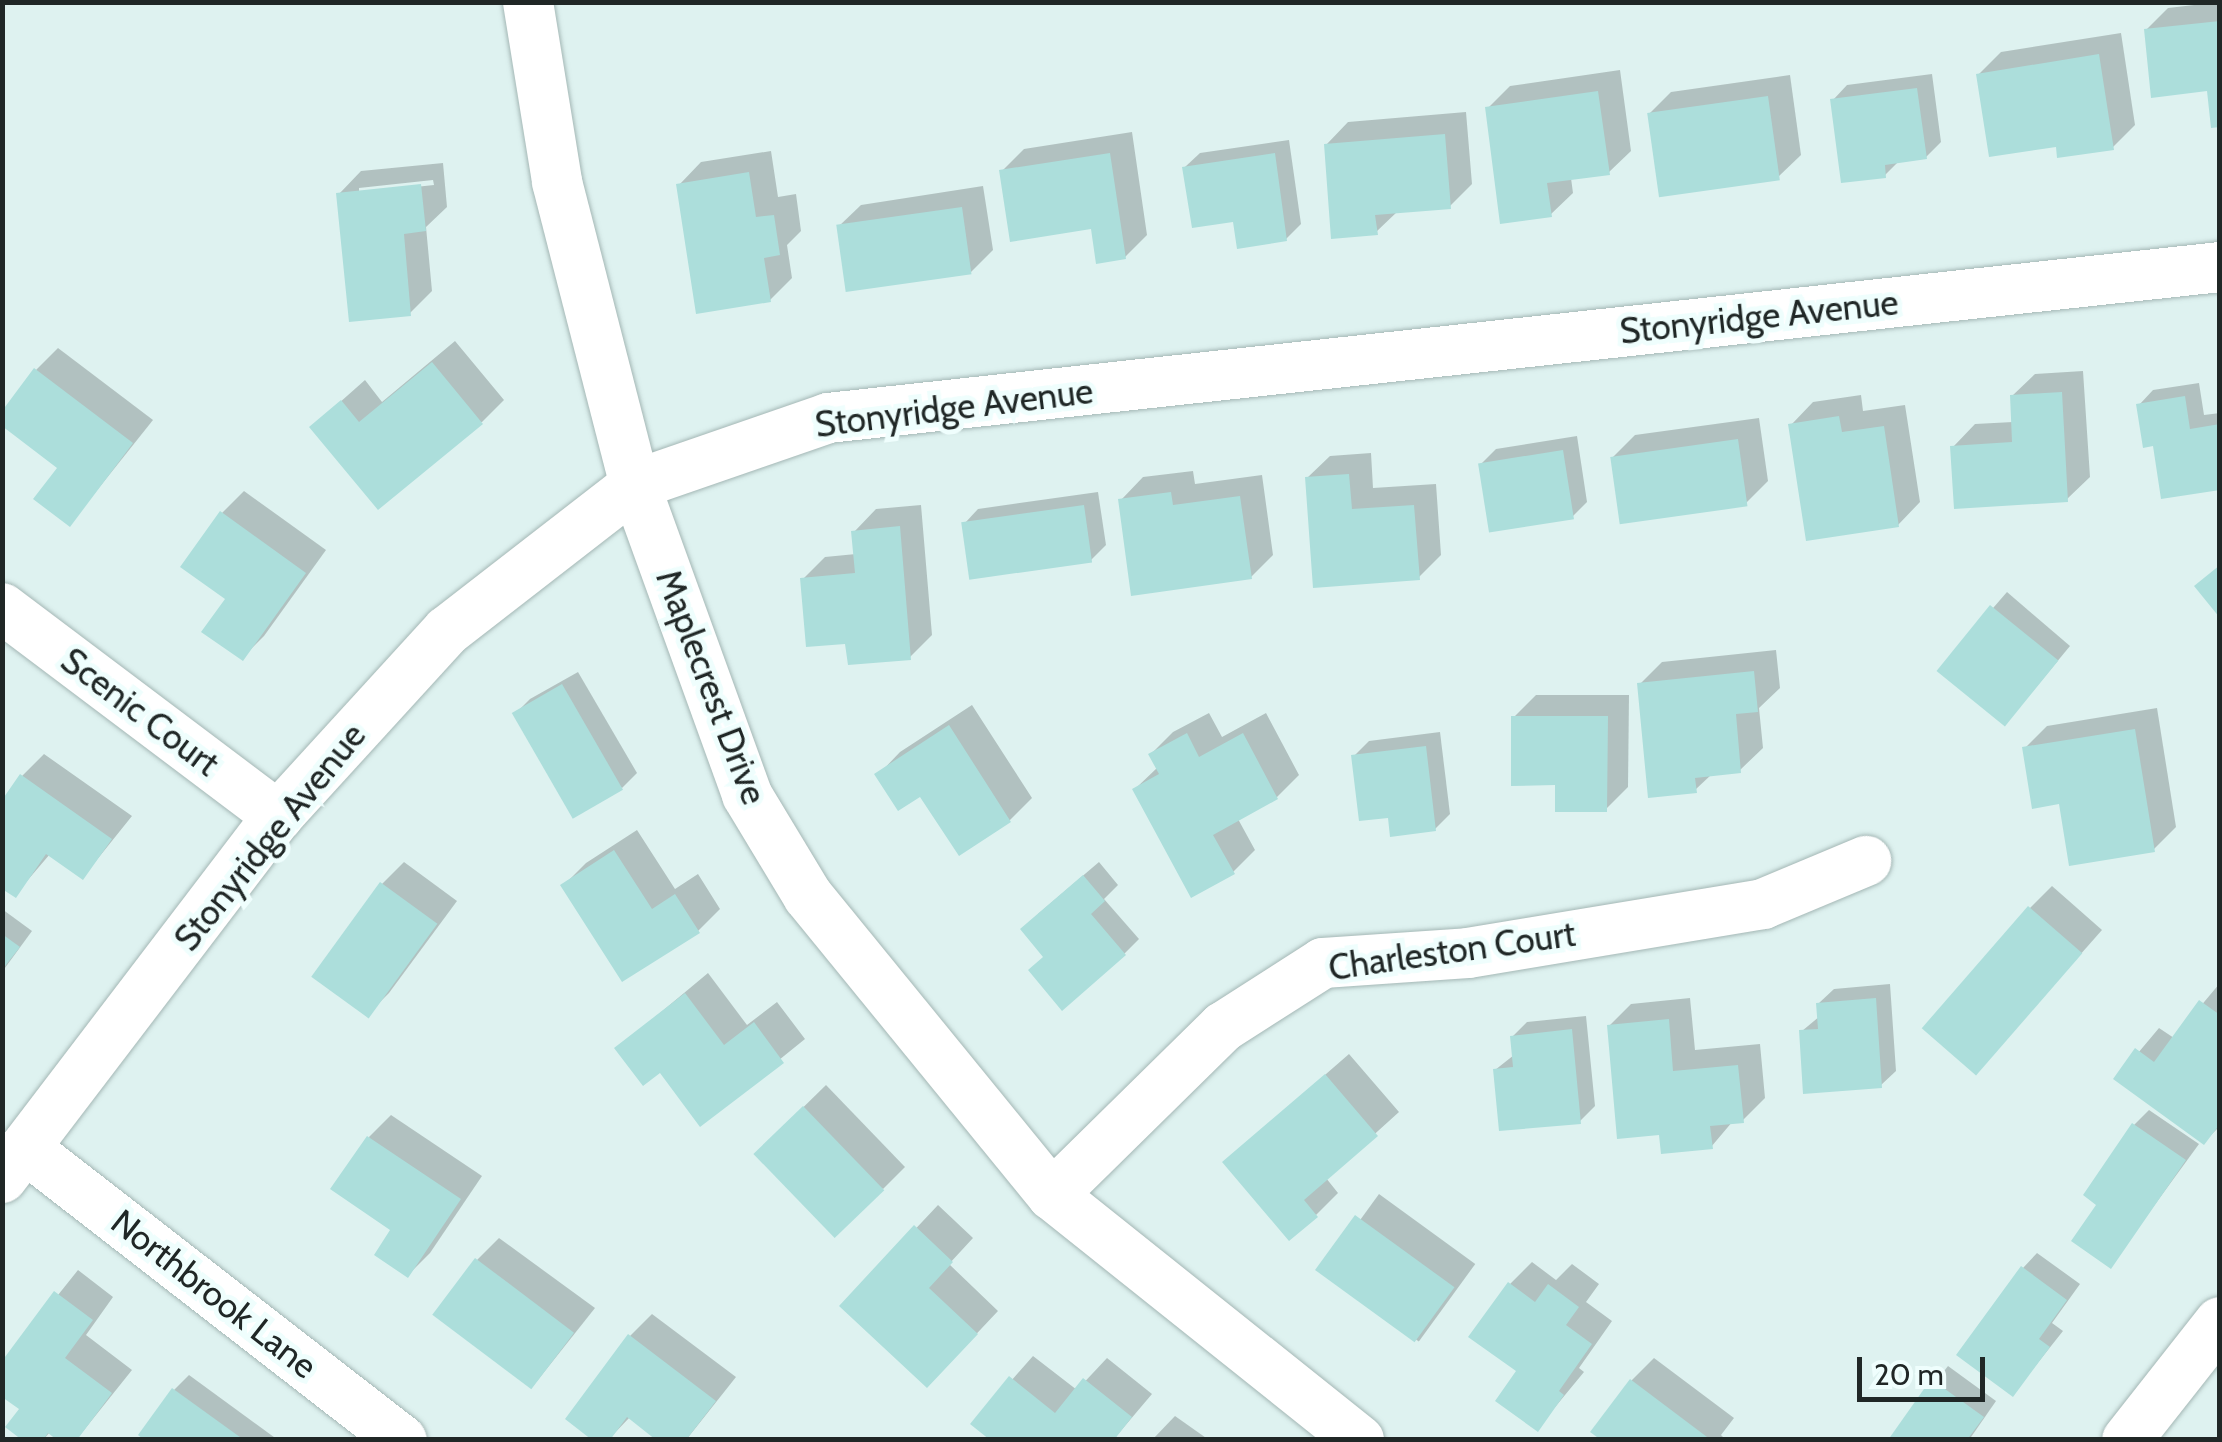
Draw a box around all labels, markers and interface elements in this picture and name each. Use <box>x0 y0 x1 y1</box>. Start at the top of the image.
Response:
street label: Stonyridge Avenue <box>1618 281 1900 353</box>
street label: Stonyridge Avenue <box>813 370 1095 446</box>
street label: Maplecrest Drive <box>647 564 775 810</box>
street label: Scenic Court <box>53 639 227 785</box>
street label: Stonyridge Avenue <box>166 715 374 959</box>
street label: Charleston Court <box>1326 913 1578 989</box>
street label: Northbrook Lane <box>103 1201 325 1387</box>
scale bar <box>1862 1337 1990 1399</box>
text: 20 m <box>1874 1356 1944 1393</box>

